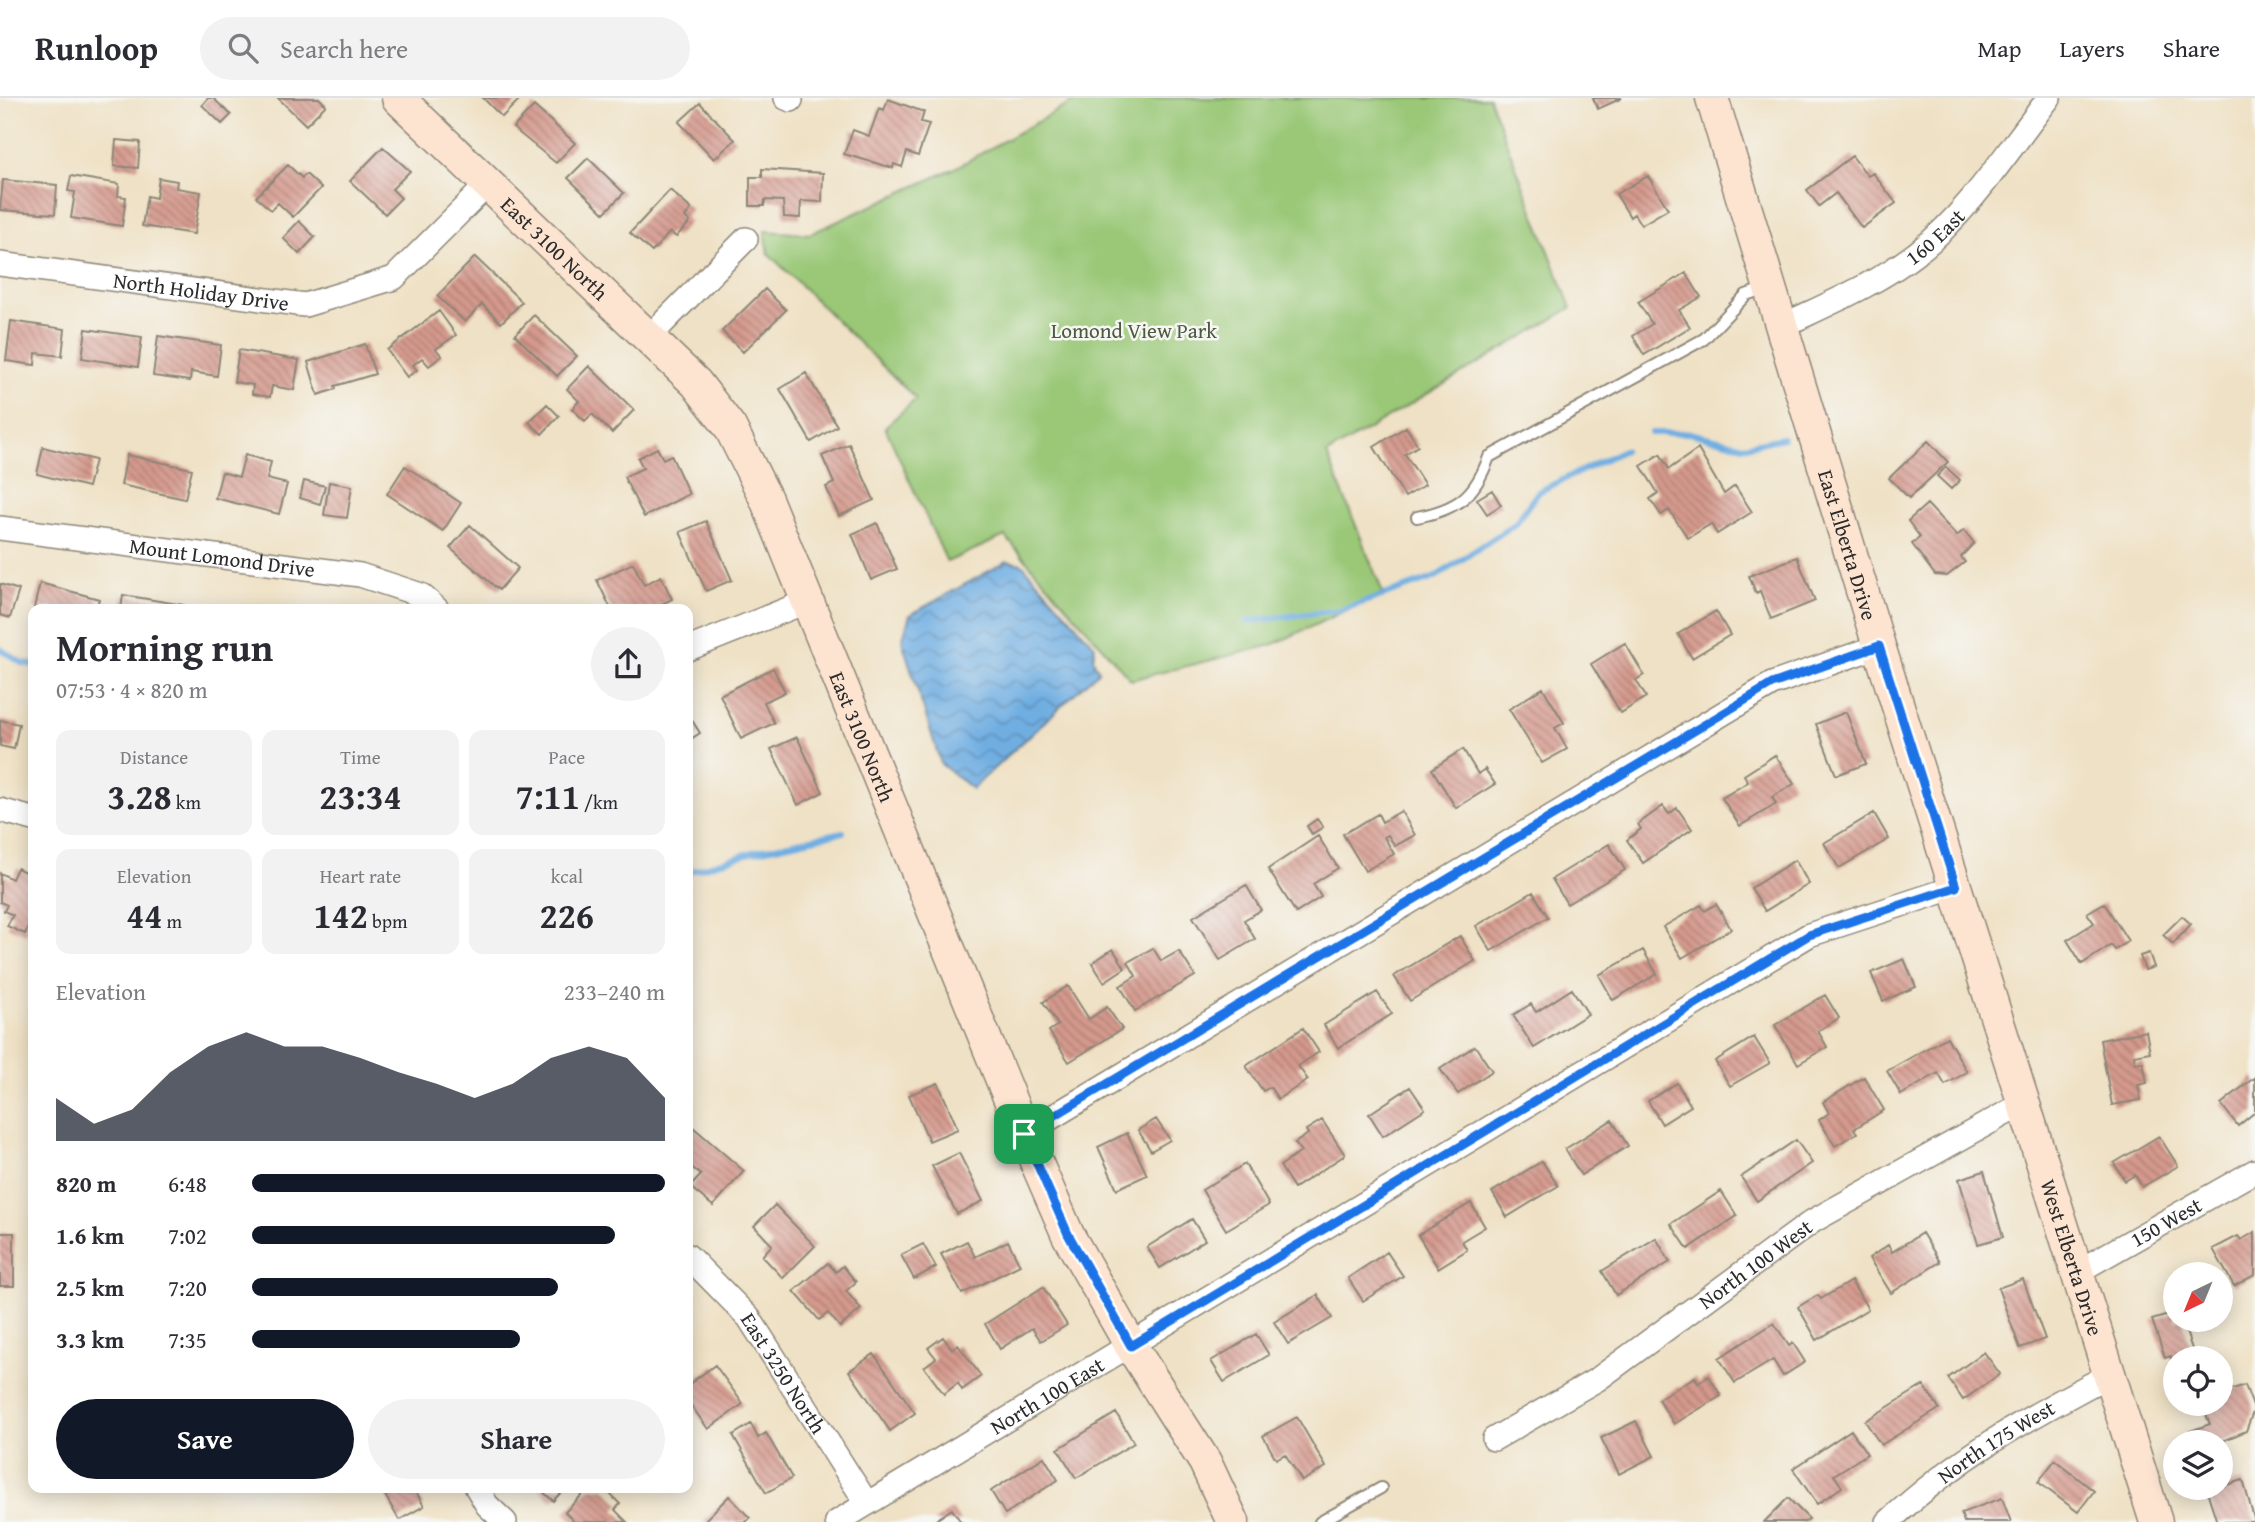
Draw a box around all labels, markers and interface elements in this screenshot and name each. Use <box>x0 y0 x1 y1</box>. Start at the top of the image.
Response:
search box <box>200 17 690 80</box>
text: Runloop <box>35 24 158 72</box>
icon: search <box>224 29 262 67</box>
text: Search here <box>280 29 408 68</box>
text: Map <box>1978 31 2021 66</box>
text: Layers <box>2059 31 2125 66</box>
text: Share <box>2163 31 2220 66</box>
street label: East 3100 North <box>494 189 616 307</box>
street label: 160 East <box>1899 201 1972 272</box>
street label: North Holiday Drive <box>111 264 291 318</box>
park label: Lomond View Park <box>1051 315 1217 346</box>
street label: East Elberta Drive <box>1811 466 1886 624</box>
street label: Mount Lomond Drive <box>128 530 317 584</box>
text: Morning run <box>56 619 273 675</box>
button: share <box>591 627 665 701</box>
street label: East 3100 North <box>822 667 903 807</box>
text: 07:53 · 4 × 820 m <box>56 673 208 706</box>
text: Distance <box>120 743 188 771</box>
text: Time <box>340 743 381 771</box>
text: Pace <box>549 743 585 771</box>
text: 3.28 <box>107 771 172 822</box>
text: 23:34 <box>319 771 402 822</box>
text: 7:11 <box>516 771 580 822</box>
text: km <box>172 788 201 816</box>
text: /km <box>580 788 618 816</box>
text: Elevation <box>117 862 191 890</box>
text: Heart rate <box>320 862 401 890</box>
text: kcal <box>551 862 583 890</box>
text: 44 <box>126 890 162 941</box>
text: 142 <box>313 890 368 941</box>
text: 226 <box>540 890 594 941</box>
text: m <box>162 907 182 935</box>
text: bpm <box>368 907 408 935</box>
text: Elevation <box>56 975 146 1008</box>
text: 233–240 m <box>564 975 665 1008</box>
pin <box>994 1104 1054 1164</box>
icon: arrive <box>1005 1115 1043 1153</box>
text: 820 m <box>56 1167 117 1200</box>
text: 6:48 <box>168 1167 207 1200</box>
street label: West Elberta Drive <box>2033 1175 2112 1339</box>
street label: 150 West <box>2124 1189 2208 1254</box>
street label: North 100 West <box>1692 1211 1819 1316</box>
text: 1.6 km <box>56 1219 124 1252</box>
text: 7:02 <box>168 1219 207 1252</box>
north arrow <box>2163 1262 2233 1332</box>
map controls <box>2163 1262 2233 1500</box>
text: 2.5 km <box>56 1271 124 1304</box>
text: 7:20 <box>168 1271 207 1304</box>
street label: East 3250 North <box>734 1306 834 1440</box>
text: 3.3 km <box>56 1323 124 1356</box>
text: 7:35 <box>168 1323 207 1356</box>
button: locate <box>2163 1346 2233 1416</box>
street label: North 100 East <box>984 1349 1110 1442</box>
street label: North 175 West <box>1930 1392 2061 1491</box>
button: Save <box>56 1399 354 1479</box>
button: Share <box>368 1399 665 1479</box>
button: layers <box>2163 1430 2233 1500</box>

